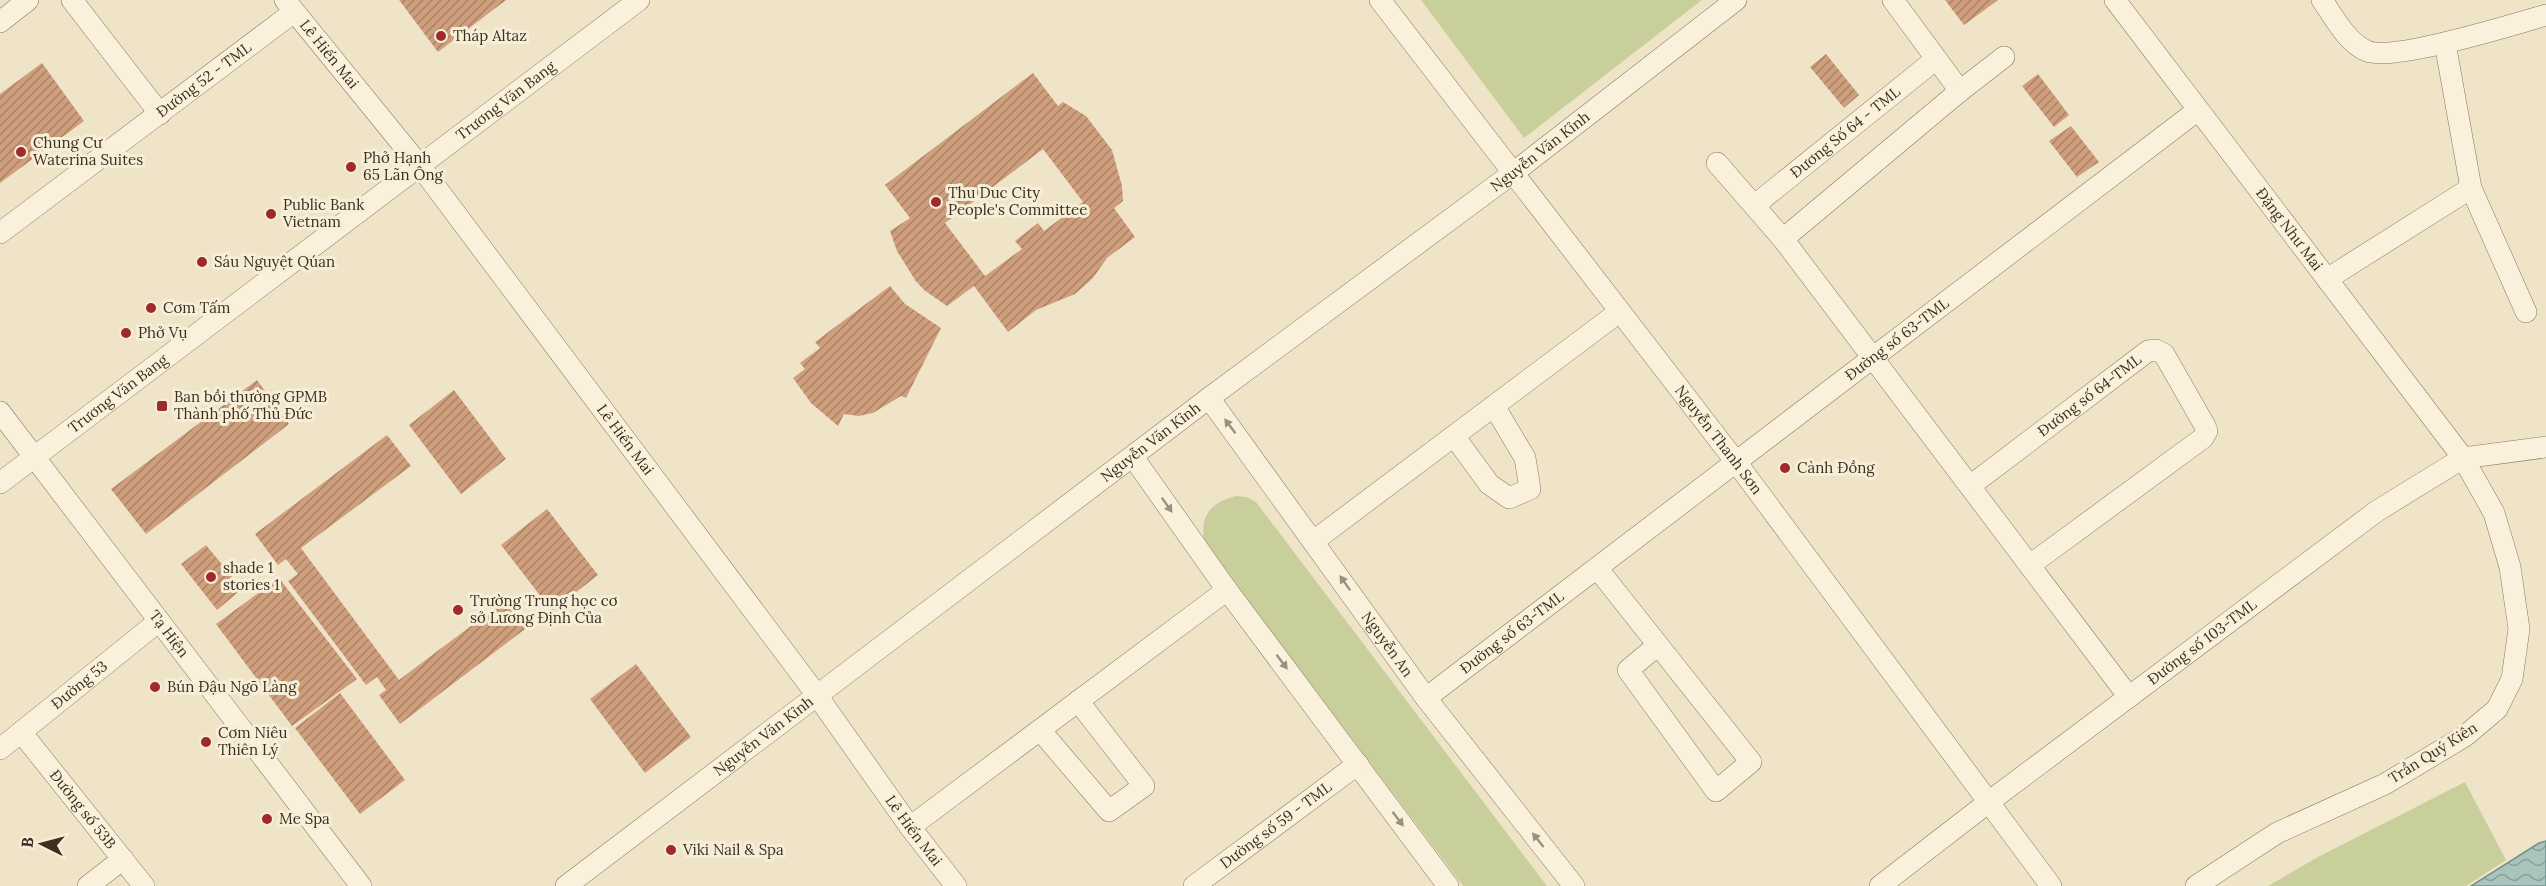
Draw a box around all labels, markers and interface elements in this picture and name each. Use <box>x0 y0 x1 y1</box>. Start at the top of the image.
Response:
street label: Lê Hiến Mai <box>296 16 363 92</box>
place label: Tháp Altaz <box>453 26 527 45</box>
marker: Tháp Altaz <box>434 29 448 43</box>
street label: Đường 52 - TML <box>152 37 255 121</box>
street label: Trương Văn Bang <box>452 56 560 144</box>
street label: Đương Số 64 - TML <box>1786 82 1904 182</box>
street label: Nguyễn Văn Kỉnh <box>1486 107 1593 196</box>
place label: Chung Cư Waterina Suites <box>33 133 143 169</box>
marker: Chung Cư Waterina Suites <box>14 145 28 159</box>
place label: Phở Hạnh 65 Lãn Ông <box>363 148 444 184</box>
marker: Phở Hạnh 65 Lãn Ông <box>344 160 358 174</box>
place label: Thu Duc City People's Committee <box>948 183 1087 219</box>
street label: Đặng Như Mai <box>2252 184 2327 274</box>
place label: Public Bank Vietnam <box>282 195 364 231</box>
marker: Thu Duc City People's Committee <box>929 195 943 209</box>
marker: Public Bank Vietnam <box>264 207 278 221</box>
place label: Sáu Nguyệt Qúan <box>214 252 335 271</box>
marker: Sáu Nguyệt Qúan <box>195 255 209 269</box>
street label: Đường số 63-TML <box>1841 293 1953 384</box>
place label: Cơm Tấm <box>163 298 230 317</box>
marker: Cơm Tấm <box>144 301 158 315</box>
place label: Phở Vụ <box>138 323 188 342</box>
marker: Phở Vụ <box>119 326 133 340</box>
street label: Trương Văn Bang <box>64 349 172 437</box>
street label: Đường số 64-TML <box>2034 349 2145 440</box>
street label: Nguyễn Thanh Sơn <box>1671 381 1767 498</box>
place label: Ban bồi thường GPMB Thành phố Thủ Đức <box>174 387 327 423</box>
street label: Nguyễn Văn Kỉnh <box>1097 398 1204 486</box>
marker: Ban bồi thường GPMB Thành phố Thủ Đức <box>155 399 169 413</box>
street label: Lê Hiến Mai <box>593 400 658 478</box>
one-way arrow <box>1224 418 1236 434</box>
place label: Cành Đồng <box>1797 458 1875 477</box>
marker: Cành Đồng <box>1778 461 1792 475</box>
one-way arrow <box>1161 496 1173 512</box>
place label: shade 1 stories 1 <box>223 558 280 594</box>
marker: shade 1 stories 1 <box>204 570 218 584</box>
one-way arrow <box>1339 576 1351 592</box>
street label: Đường số 63-TML <box>1456 586 1568 678</box>
place label: Trường Trung học cơ sở Lương Định Của <box>470 591 618 627</box>
street label: Đường số 103-TML <box>2143 594 2260 689</box>
marker: Trường Trung học cơ sở Lương Định Của <box>451 603 465 617</box>
street label: Tạ Hiện <box>145 606 193 661</box>
street label: Nguyễn An <box>1358 608 1418 680</box>
one-way arrow <box>1275 655 1287 670</box>
street label: Đường 53 <box>47 656 111 713</box>
place label: Bún Đậu Ngõ Làng <box>167 677 297 696</box>
marker: Bún Đậu Ngõ Làng <box>148 680 162 694</box>
street label: Nguyễn Văn Kỉnh <box>710 692 817 780</box>
street label: Trần Quý Kiên <box>2385 718 2481 787</box>
place label: Cơm Niêu Thiên Lý <box>218 723 287 759</box>
marker: Cơm Niêu Thiên Lý <box>199 735 213 749</box>
street label: Đường số 53B <box>46 766 121 852</box>
street label: Dường số 59 - TML <box>1216 777 1335 872</box>
street label: Lê Hiến Mai <box>882 791 947 870</box>
place label: Me Spa <box>279 809 330 828</box>
one-way arrow <box>1392 810 1404 826</box>
marker: Me Spa <box>260 812 274 826</box>
north arrow <box>12 814 72 874</box>
one-way arrow <box>1531 832 1544 848</box>
text: B <box>17 836 38 849</box>
place label: Viki Nail & Spa <box>682 840 784 859</box>
marker: Viki Nail & Spa <box>664 843 678 857</box>

